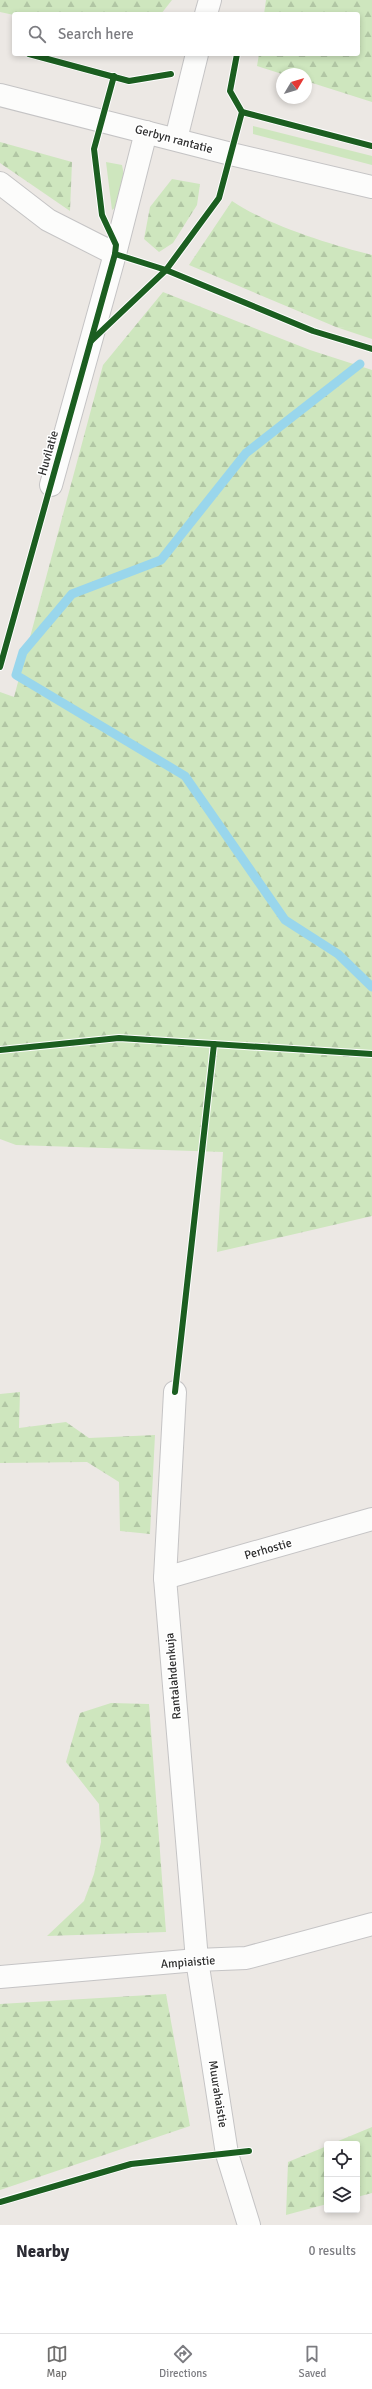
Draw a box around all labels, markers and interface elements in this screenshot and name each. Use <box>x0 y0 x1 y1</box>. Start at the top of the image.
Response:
search box <box>12 12 360 56</box>
icon: search <box>26 23 48 45</box>
text: Search here <box>58 25 134 43</box>
north arrow <box>276 68 312 104</box>
street label: Gerbyn rantatie <box>133 122 214 157</box>
street label: Huvilatie <box>35 429 62 477</box>
street label: Perhostie <box>243 1536 294 1563</box>
street label: Rantalahdenkuja <box>162 1632 185 1720</box>
street label: Ampiaistie <box>160 1953 216 1972</box>
street label: Muurahaistie <box>205 2059 230 2129</box>
map controls <box>324 2141 360 2213</box>
button: locate <box>324 2141 360 2177</box>
button: layers <box>324 2177 360 2213</box>
text: Nearby <box>16 2241 69 2262</box>
text: 0 results <box>308 2243 356 2259</box>
tab: Map <box>46 2343 68 2380</box>
tab: Directions <box>159 2343 207 2380</box>
tab: Saved <box>299 2343 326 2380</box>

